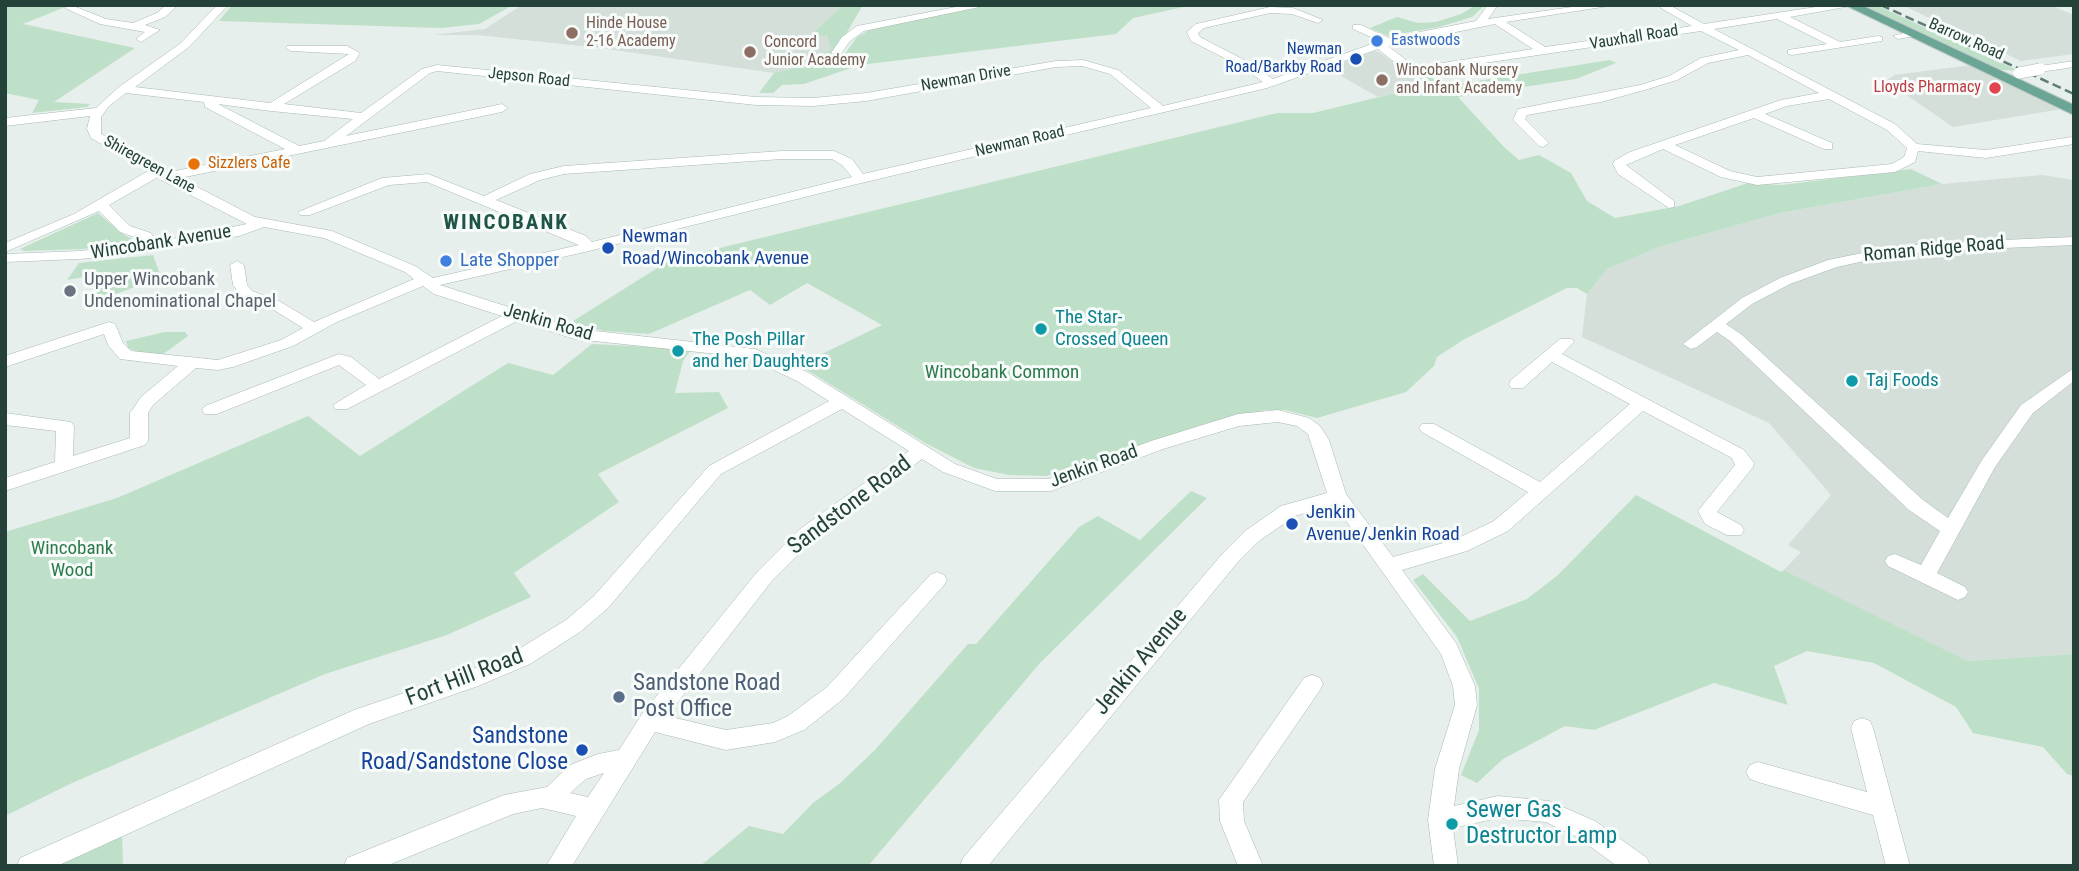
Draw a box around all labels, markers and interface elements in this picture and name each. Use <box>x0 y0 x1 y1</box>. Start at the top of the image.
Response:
place label: Hinde House 2-16 Academy <box>586 14 676 52</box>
street label: Barrow Road <box>1925 15 2007 65</box>
street label: Vauxhall Road <box>1588 22 1680 54</box>
marker: Hinde House 2-16 Academy <box>564 25 580 41</box>
place label: Eastwoods <box>1391 31 1460 51</box>
place label: Concord Junior Academy <box>764 33 866 71</box>
marker: Eastwoods <box>1369 33 1385 49</box>
place label: Newman Road/Barkby Road <box>1225 40 1342 78</box>
marker: Concord Junior Academy <box>742 44 758 60</box>
marker: Newman Road/Barkby Road <box>1348 51 1364 67</box>
place label: Wincobank Nursery and Infant Academy <box>1396 61 1522 99</box>
street label: Newman Drive <box>920 62 1012 96</box>
street label: Jepson Road <box>487 64 571 92</box>
marker: Wincobank Nursery and Infant Academy <box>1374 72 1390 88</box>
place label: Lloyds Pharmacy <box>1873 78 1981 98</box>
marker: Lloyds Pharmacy <box>1987 80 2003 96</box>
street label: Newman Road <box>973 122 1067 162</box>
street label: Shiregreen Lane <box>100 132 198 198</box>
place label: Sizzlers Cafe <box>208 154 290 174</box>
marker: Sizzlers Cafe <box>186 156 202 172</box>
district label: WINCOBANK <box>444 211 568 237</box>
street label: Wincobank Avenue <box>89 221 233 265</box>
place label: Newman Road/Wincobank Avenue <box>622 226 809 270</box>
street label: Roman Ridge Road <box>1863 232 2005 268</box>
marker: Newman Road/Wincobank Avenue <box>600 240 616 256</box>
place label: Late Shopper <box>460 250 559 272</box>
marker: Late Shopper <box>438 253 454 269</box>
place label: Upper Wincobank Undenominational Chapel <box>84 269 276 313</box>
marker: Upper Wincobank Undenominational Chapel <box>62 283 78 299</box>
street label: Jenkin Road <box>501 299 595 347</box>
place label: The Star- Crossed Queen <box>1055 307 1169 351</box>
marker: The Star- Crossed Queen <box>1033 321 1049 337</box>
place label: The Posh Pillar and her Daughters <box>692 329 829 373</box>
marker: The Posh Pillar and her Daughters <box>670 343 686 359</box>
park label: Wincobank Common <box>925 362 1079 384</box>
place label: Taj Foods <box>1866 370 1939 392</box>
marker: Taj Foods <box>1844 373 1860 389</box>
street label: Jenkin Road <box>1047 441 1141 493</box>
street label: Sandstone Road <box>783 451 917 561</box>
place label: Jenkin Avenue/Jenkin Road <box>1306 502 1460 546</box>
marker: Jenkin Avenue/Jenkin Road <box>1284 516 1300 532</box>
park label: Wincobank Wood <box>31 538 113 582</box>
street label: Jenkin Avenue <box>1088 603 1194 721</box>
street label: Fort Hill Road <box>402 643 528 713</box>
place label: Sandstone Road Post Office <box>633 670 780 724</box>
marker: Sandstone Road Post Office <box>611 689 627 705</box>
place label: Sandstone Road/Sandstone Close <box>361 723 568 777</box>
marker: Sandstone Road/Sandstone Close <box>574 742 590 758</box>
place label: Sewer Gas Destructor Lamp <box>1466 797 1617 851</box>
marker: Sewer Gas Destructor Lamp <box>1444 816 1460 832</box>

